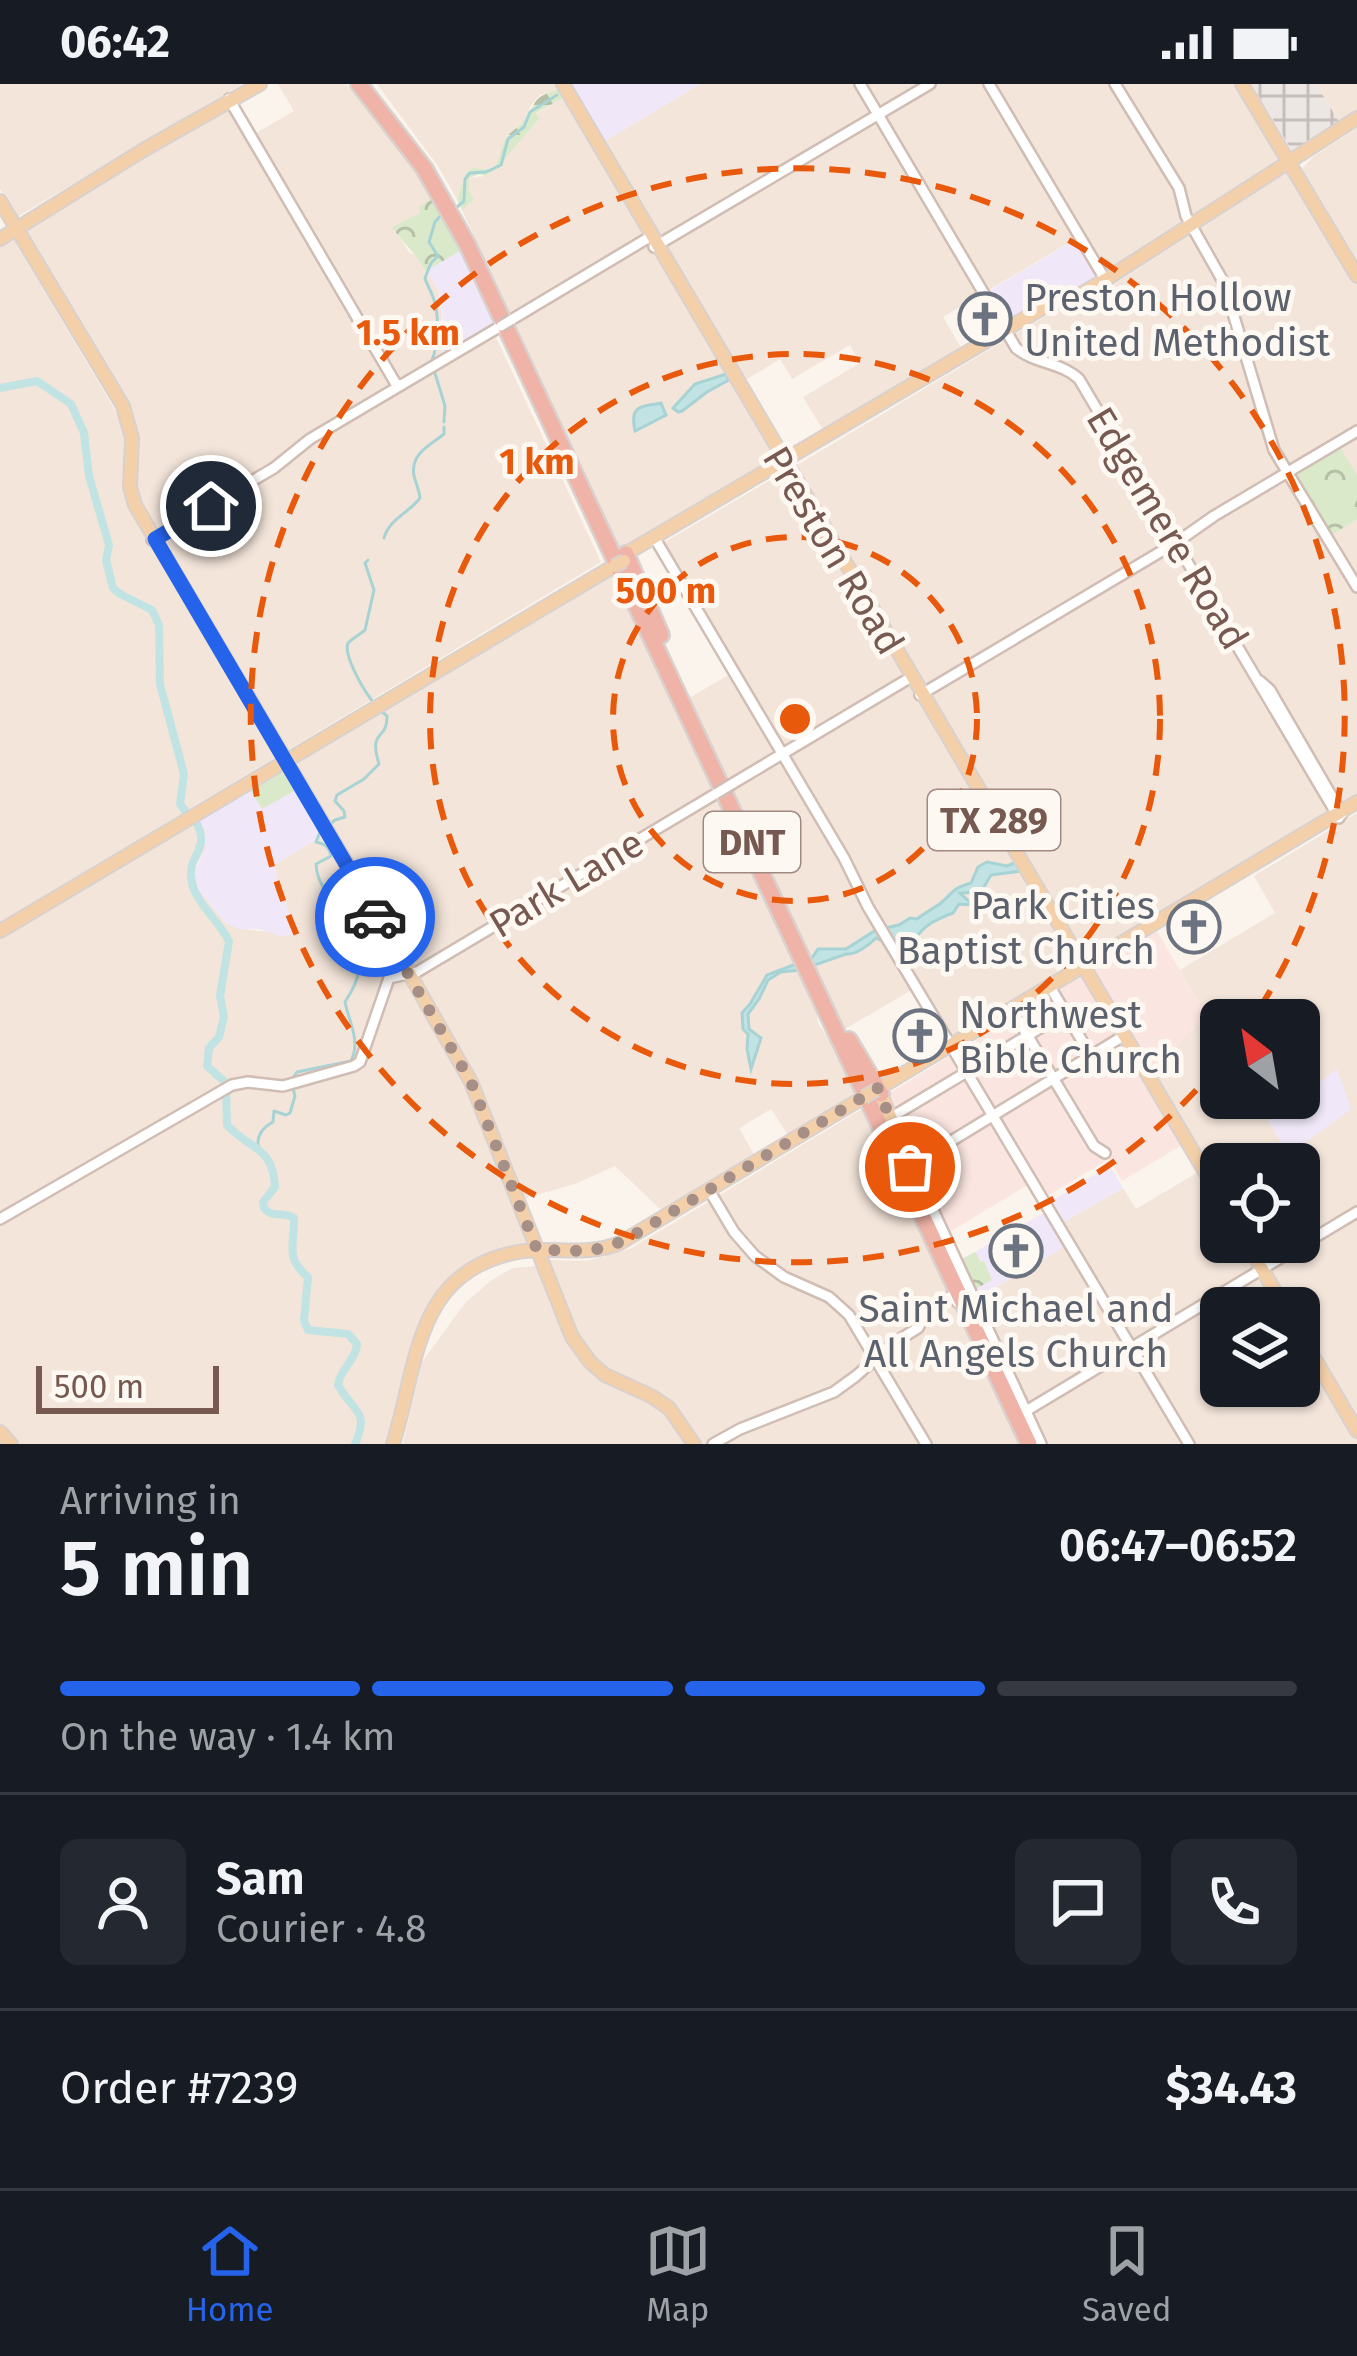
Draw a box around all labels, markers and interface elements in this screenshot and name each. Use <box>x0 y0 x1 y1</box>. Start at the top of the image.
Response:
text: 06:42 <box>60 15 170 69</box>
place label: Preston Hollow United Methodist <box>1024 275 1331 366</box>
church icon: Preston Hollow United Methodist <box>957 291 1013 347</box>
text: 1.5 km <box>356 311 460 355</box>
street label: Edgemere Road <box>1077 399 1258 658</box>
street label: Preston Road <box>753 438 913 663</box>
text: 1 km <box>499 440 575 484</box>
pin <box>160 455 262 557</box>
icon: home <box>178 473 244 539</box>
text: 500 m <box>616 569 716 613</box>
centre of rings <box>774 698 816 740</box>
road number: TX 289 <box>928 790 1060 850</box>
road number: DNT <box>704 812 800 872</box>
street label: Park Lane <box>481 820 652 948</box>
courier <box>315 857 435 977</box>
place label: Park Cities Baptist Church <box>897 883 1155 974</box>
icon: car <box>342 884 408 950</box>
church icon: Park Cities Baptist Church <box>1166 899 1222 955</box>
place label: Northwest Bible Church <box>959 992 1182 1083</box>
north arrow <box>1200 999 1320 1119</box>
map controls <box>1200 999 1320 1407</box>
church icon: Northwest Bible Church <box>892 1008 948 1064</box>
pin <box>859 1116 961 1218</box>
icon: bag <box>877 1134 943 1200</box>
button: locate <box>1200 1143 1320 1263</box>
church icon: Saint Michael and All Angels Church <box>988 1223 1044 1279</box>
place label: Saint Michael and All Angels Church <box>858 1286 1174 1377</box>
button: layers <box>1200 1287 1320 1407</box>
scale bar <box>36 1360 219 1413</box>
text: 500 m <box>54 1367 144 1407</box>
text: Arriving in <box>60 1478 241 1524</box>
text: 06:47–06:52 <box>1059 1519 1297 1573</box>
text: 5 min <box>60 1522 253 1616</box>
text: On the way · 1.4 km <box>60 1714 395 1760</box>
button: person <box>60 1839 186 1965</box>
button: chat <box>1015 1839 1141 1965</box>
button: phone <box>1171 1839 1297 1965</box>
text: Sam <box>216 1852 304 1906</box>
text: Courier · 4.8 <box>216 1906 427 1952</box>
text: Order #7239 <box>60 2061 298 2115</box>
text: $34.43 <box>1166 2061 1297 2115</box>
tab: Home <box>186 2218 274 2330</box>
tab: Map <box>645 2218 711 2330</box>
tab: Saved <box>1082 2218 1171 2330</box>

